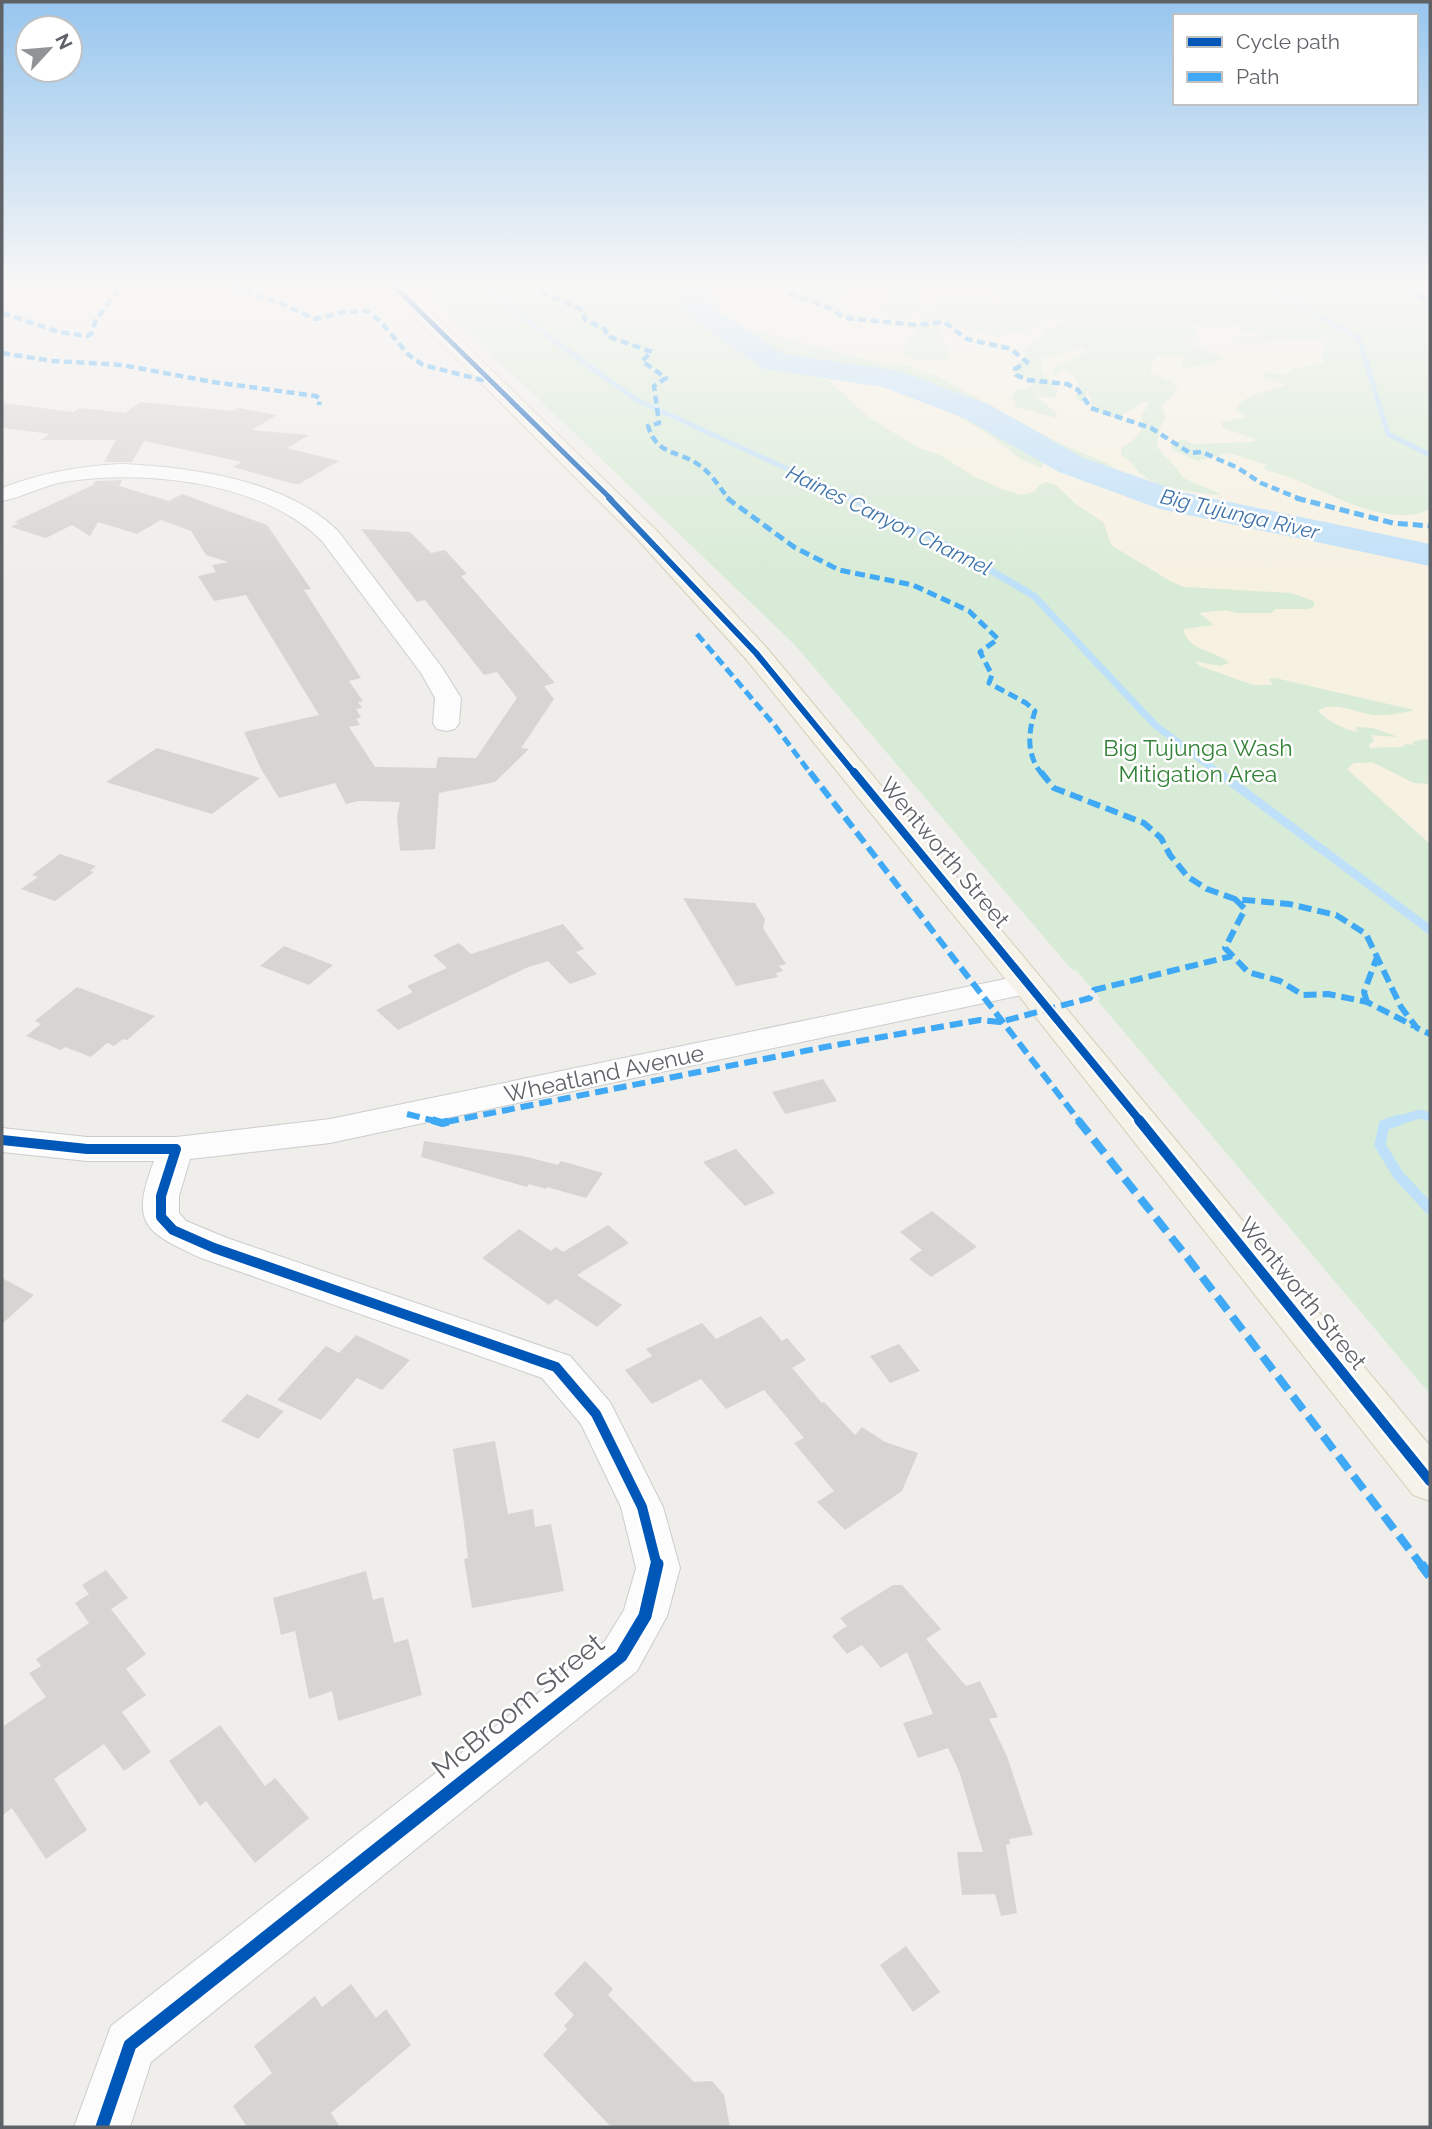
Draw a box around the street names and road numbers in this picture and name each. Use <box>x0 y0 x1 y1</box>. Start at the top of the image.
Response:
street label: Wentworth Street <box>874 771 1016 933</box>
street label: Wheatland Avenue <box>502 1039 706 1107</box>
street label: Wentworth Street <box>1233 1212 1373 1375</box>
street label: McBroom Street <box>425 1626 611 1785</box>

